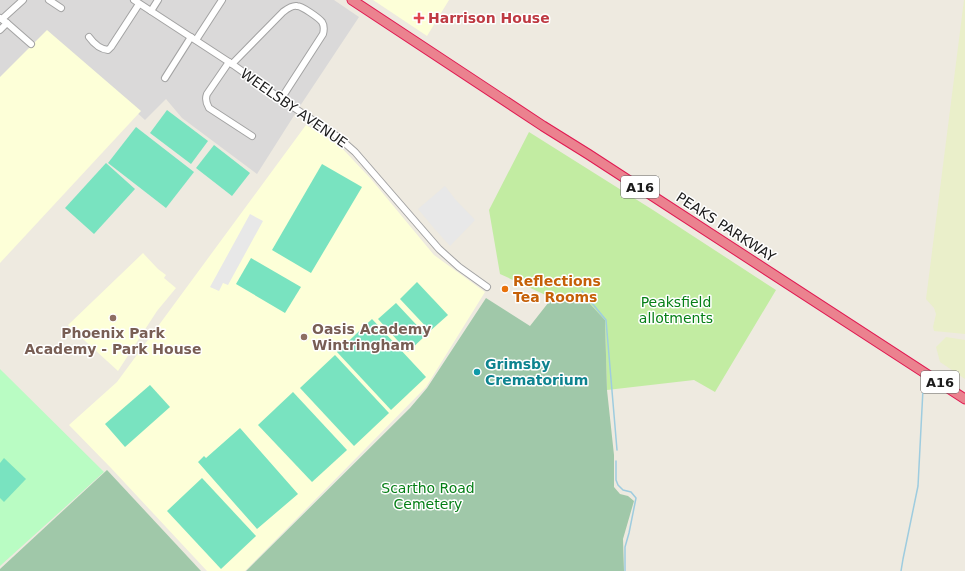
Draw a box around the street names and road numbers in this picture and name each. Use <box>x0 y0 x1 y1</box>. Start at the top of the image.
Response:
street label: WEELSBY AVENUE <box>238 65 350 151</box>
road number: A16 <box>621 176 659 198</box>
street label: PEAKS PARKWAY <box>673 189 779 265</box>
road number: A16 <box>921 371 959 393</box>

